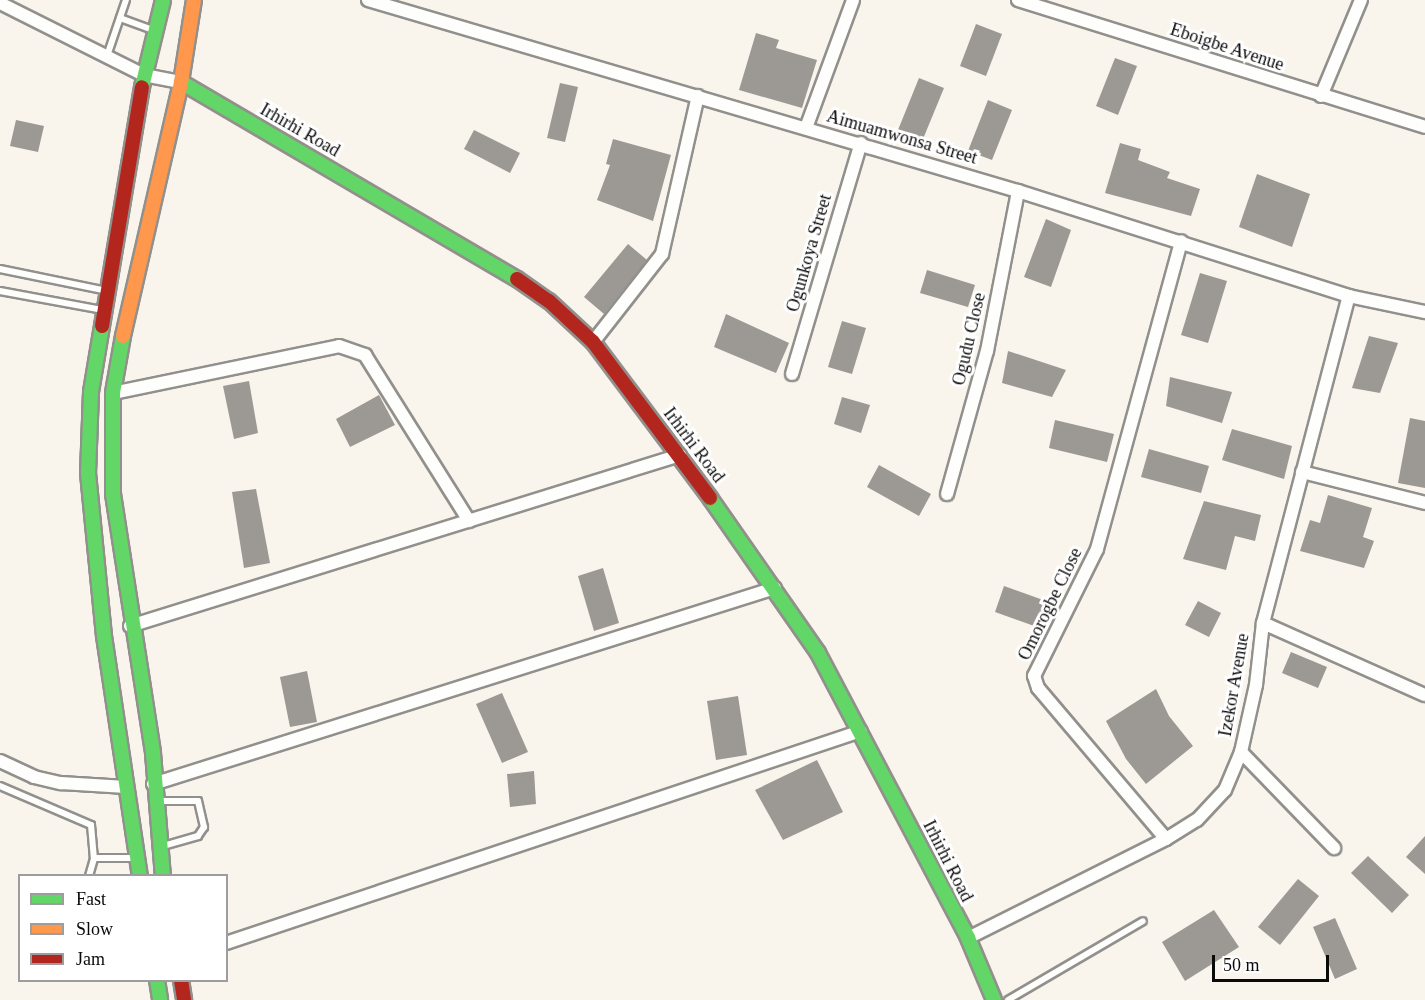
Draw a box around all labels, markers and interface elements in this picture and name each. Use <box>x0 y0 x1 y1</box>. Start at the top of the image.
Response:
street label: Eboigbe Avenue <box>1167 18 1287 76</box>
street label: Irhirhi Road <box>256 99 344 161</box>
street label: Aimuamwonsa Street <box>824 105 980 169</box>
street label: Ogunkoya Street <box>782 192 836 314</box>
street label: Ogudu Close <box>948 291 990 387</box>
street label: Irhirhi Road <box>659 403 729 487</box>
street label: Omorogbe Close <box>1013 544 1087 664</box>
street label: Izekor Avenue <box>1214 631 1254 739</box>
street label: Irhirhi Road <box>918 817 978 905</box>
legend <box>18 874 228 982</box>
text: Fast <box>76 889 106 909</box>
text: Slow <box>76 919 113 939</box>
scale bar <box>1215 943 1332 981</box>
text: Jam <box>76 949 105 969</box>
text: 50 m <box>1223 955 1260 975</box>

